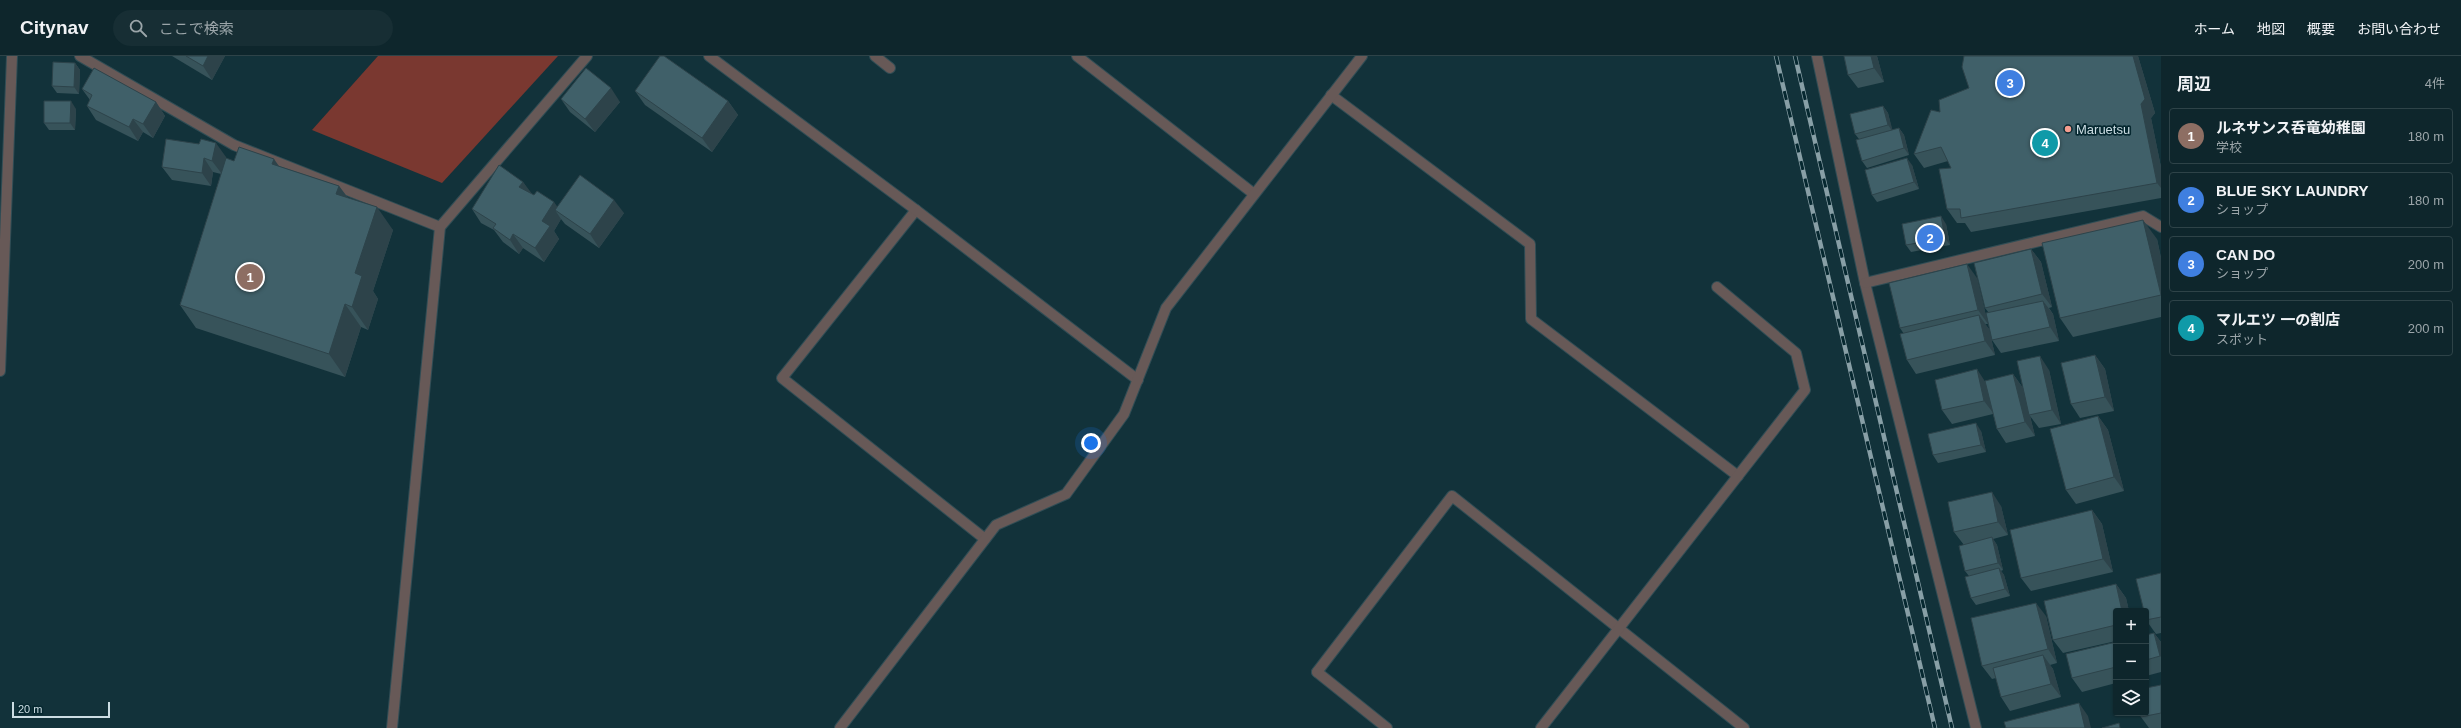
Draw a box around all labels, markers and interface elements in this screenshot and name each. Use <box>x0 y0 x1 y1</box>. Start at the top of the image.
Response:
search box <box>113 10 393 46</box>
text: Citynav <box>20 17 89 38</box>
icon: search <box>127 17 149 39</box>
text: ここで検索 <box>159 20 234 37</box>
text: ホーム <box>2193 21 2235 37</box>
text: 地図 <box>2257 21 2285 37</box>
text: 概要 <box>2307 21 2335 37</box>
text: お問い合わせ <box>2357 21 2441 37</box>
pin: 3 <box>1997 68 2023 98</box>
text: 周辺 <box>2177 75 2211 94</box>
text: 4件 <box>2425 76 2445 91</box>
text: ルネサンス呑竜幼稚園 <box>2216 119 2366 136</box>
place label: Maruetsu <box>2076 122 2130 137</box>
marker: Maruetsu <box>2063 124 2073 134</box>
pin: 4 <box>2032 128 2058 158</box>
text: 1 <box>2187 129 2195 144</box>
text: 180 m <box>2408 129 2444 144</box>
text: 学校 <box>2216 140 2242 155</box>
text: BLUE SKY LAUNDRY <box>2216 182 2369 199</box>
text: 2 <box>2187 193 2195 208</box>
text: 180 m <box>2408 193 2444 208</box>
text: ショップ <box>2216 202 2268 217</box>
pin: 2 <box>1917 223 1943 253</box>
text: CAN DO <box>2216 246 2275 263</box>
text: 3 <box>2187 257 2195 272</box>
text: 200 m <box>2408 257 2444 272</box>
pin: 1 <box>237 262 263 292</box>
text: ショップ <box>2216 266 2268 281</box>
text: マルエツ 一の割店 <box>2216 311 2340 328</box>
text: 4 <box>2187 321 2195 336</box>
text: 200 m <box>2408 321 2444 336</box>
text: スポット <box>2216 332 2268 347</box>
your location <box>1081 433 1101 453</box>
map controls <box>2113 608 2149 716</box>
button: + <box>2113 608 2149 644</box>
button: − <box>2113 644 2149 680</box>
button: layers <box>2113 680 2149 716</box>
scale bar <box>12 700 110 719</box>
text: 20 m <box>18 703 42 715</box>

